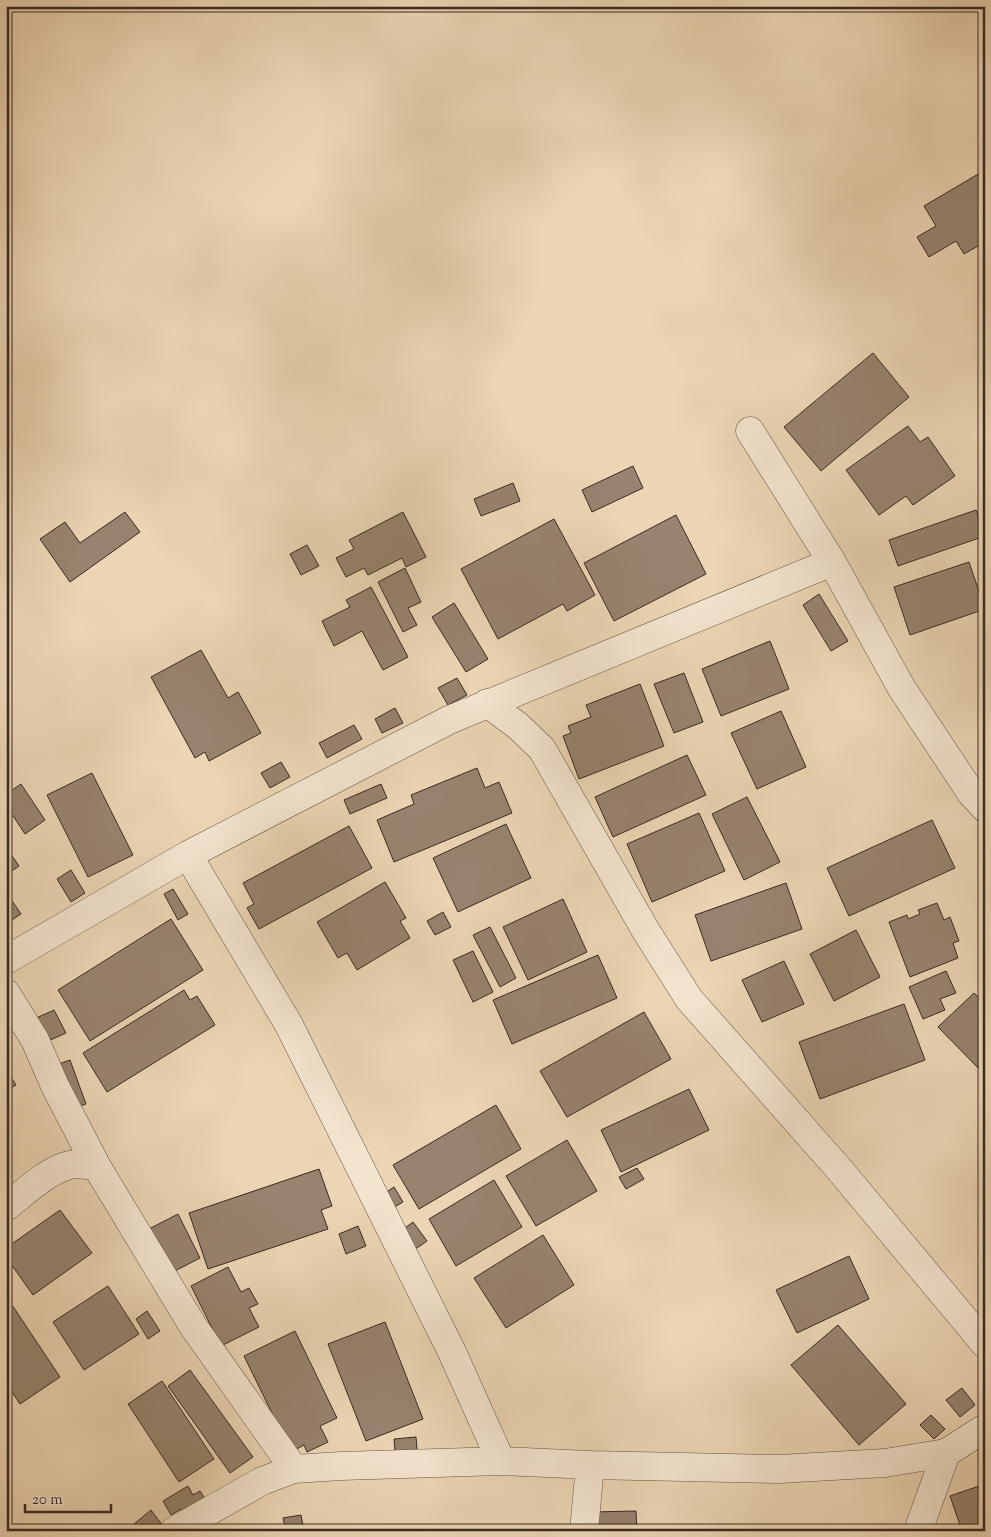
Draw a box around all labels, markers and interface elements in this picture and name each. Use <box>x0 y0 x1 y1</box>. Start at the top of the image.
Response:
scale bar <box>25 1482 111 1514</box>
text: 20 m <box>32 1490 63 1511</box>

